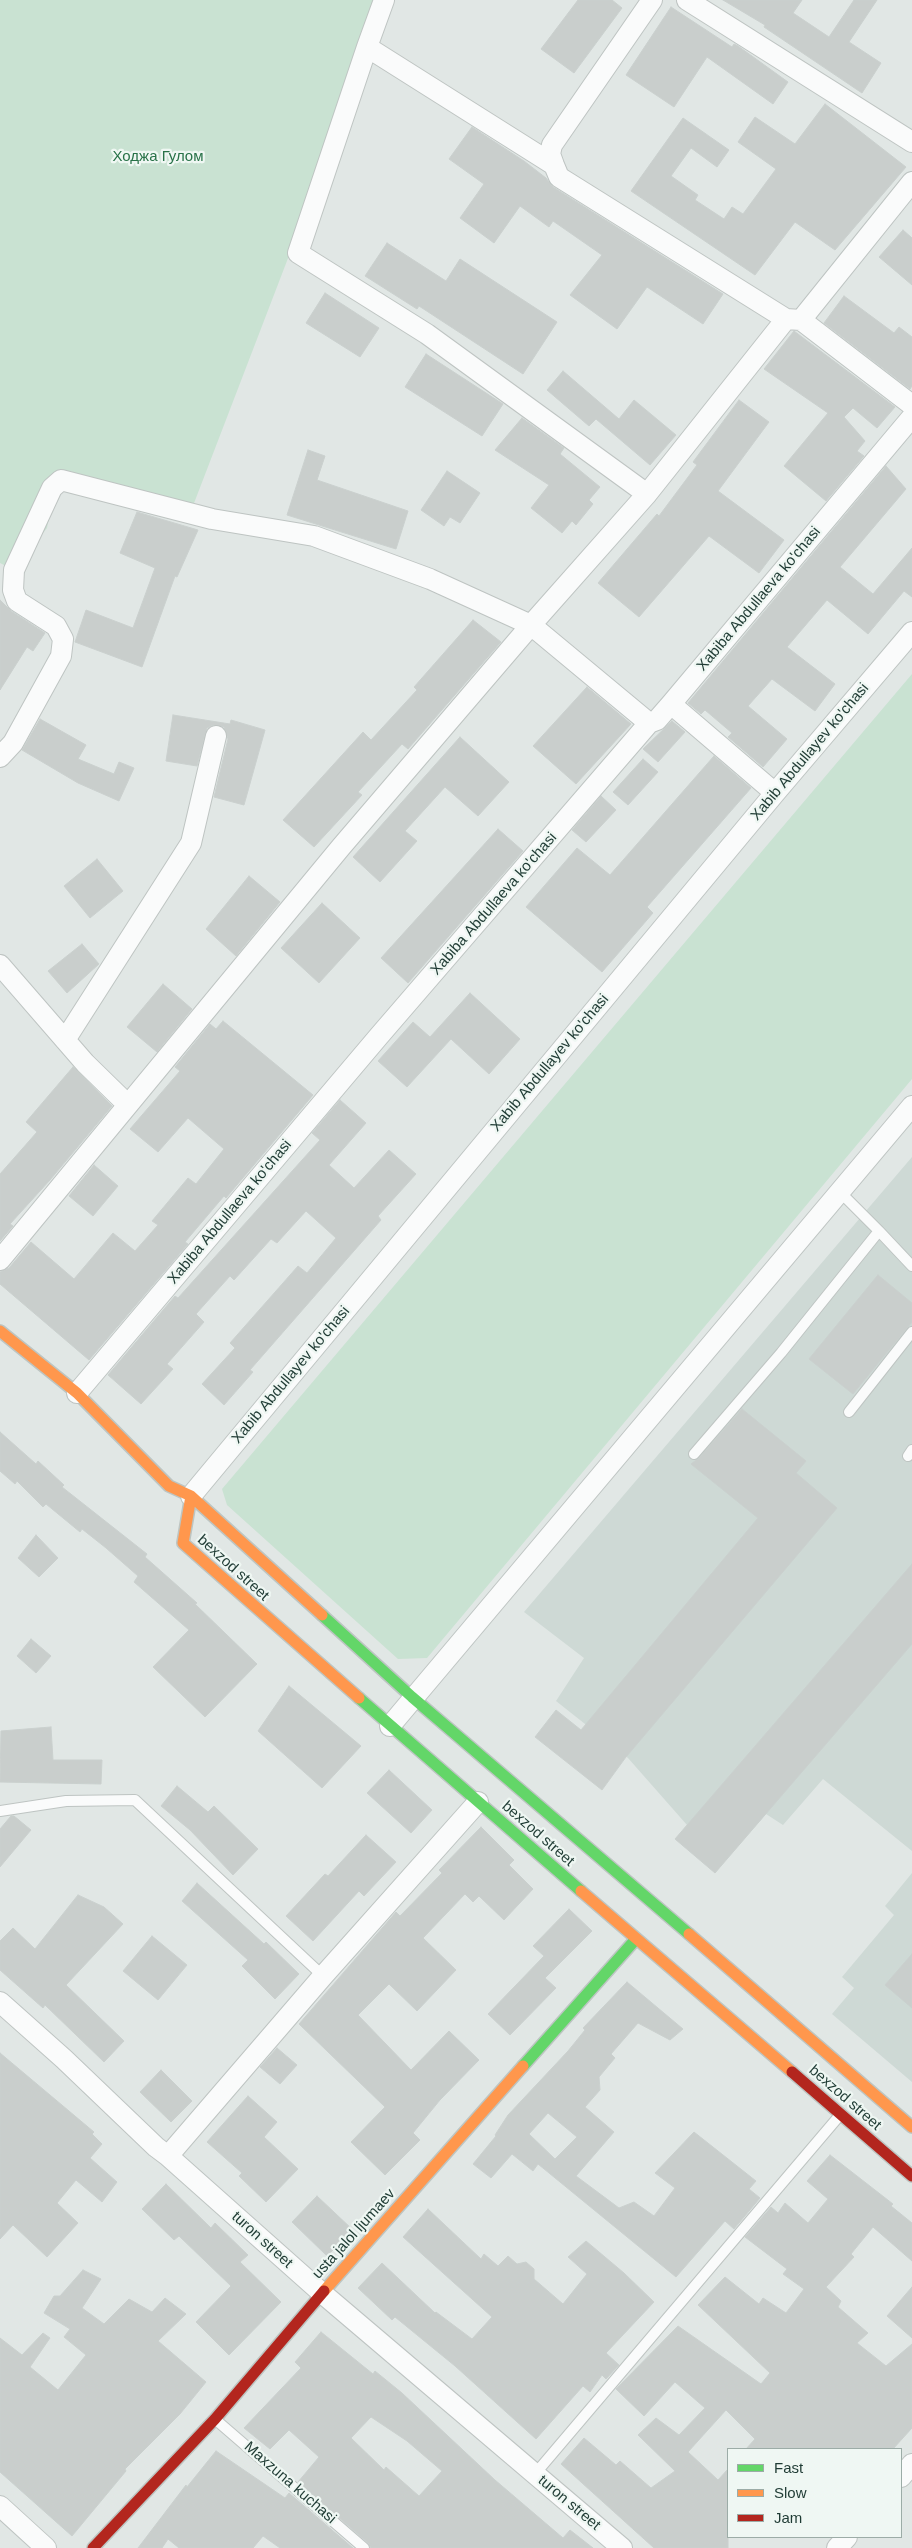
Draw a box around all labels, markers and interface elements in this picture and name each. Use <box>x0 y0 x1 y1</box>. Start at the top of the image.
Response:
park label: Ходжа Гулом <box>112 148 204 166</box>
street label: Xabiba Abdullaeva ko'chasi <box>693 523 825 675</box>
street label: Xabib Abdullayev ko'chasi <box>747 680 873 824</box>
street label: Xabiba Abdullaeva ko'chasi <box>427 829 561 979</box>
street label: Xabib Abdullayev ko'chasi <box>487 991 613 1135</box>
street label: Xabiba Abdullaeva ko'chasi <box>164 1136 296 1288</box>
street label: Xabib Abdullayev ko'chasi <box>228 1303 354 1447</box>
street label: bexzod street <box>194 1531 272 1605</box>
street label: bexzod street <box>498 1798 578 1870</box>
street label: bexzod street <box>805 2062 885 2134</box>
street label: usta jalol ljumaev <box>309 2185 399 2283</box>
street label: turon street <box>228 2208 296 2272</box>
street label: Maxzuna kuchasi <box>240 2438 340 2528</box>
legend <box>727 2448 902 2538</box>
text: Fast <box>774 2459 803 2476</box>
street label: turon street <box>534 2472 604 2534</box>
text: Slow <box>774 2484 807 2501</box>
text: Jam <box>774 2509 802 2526</box>

